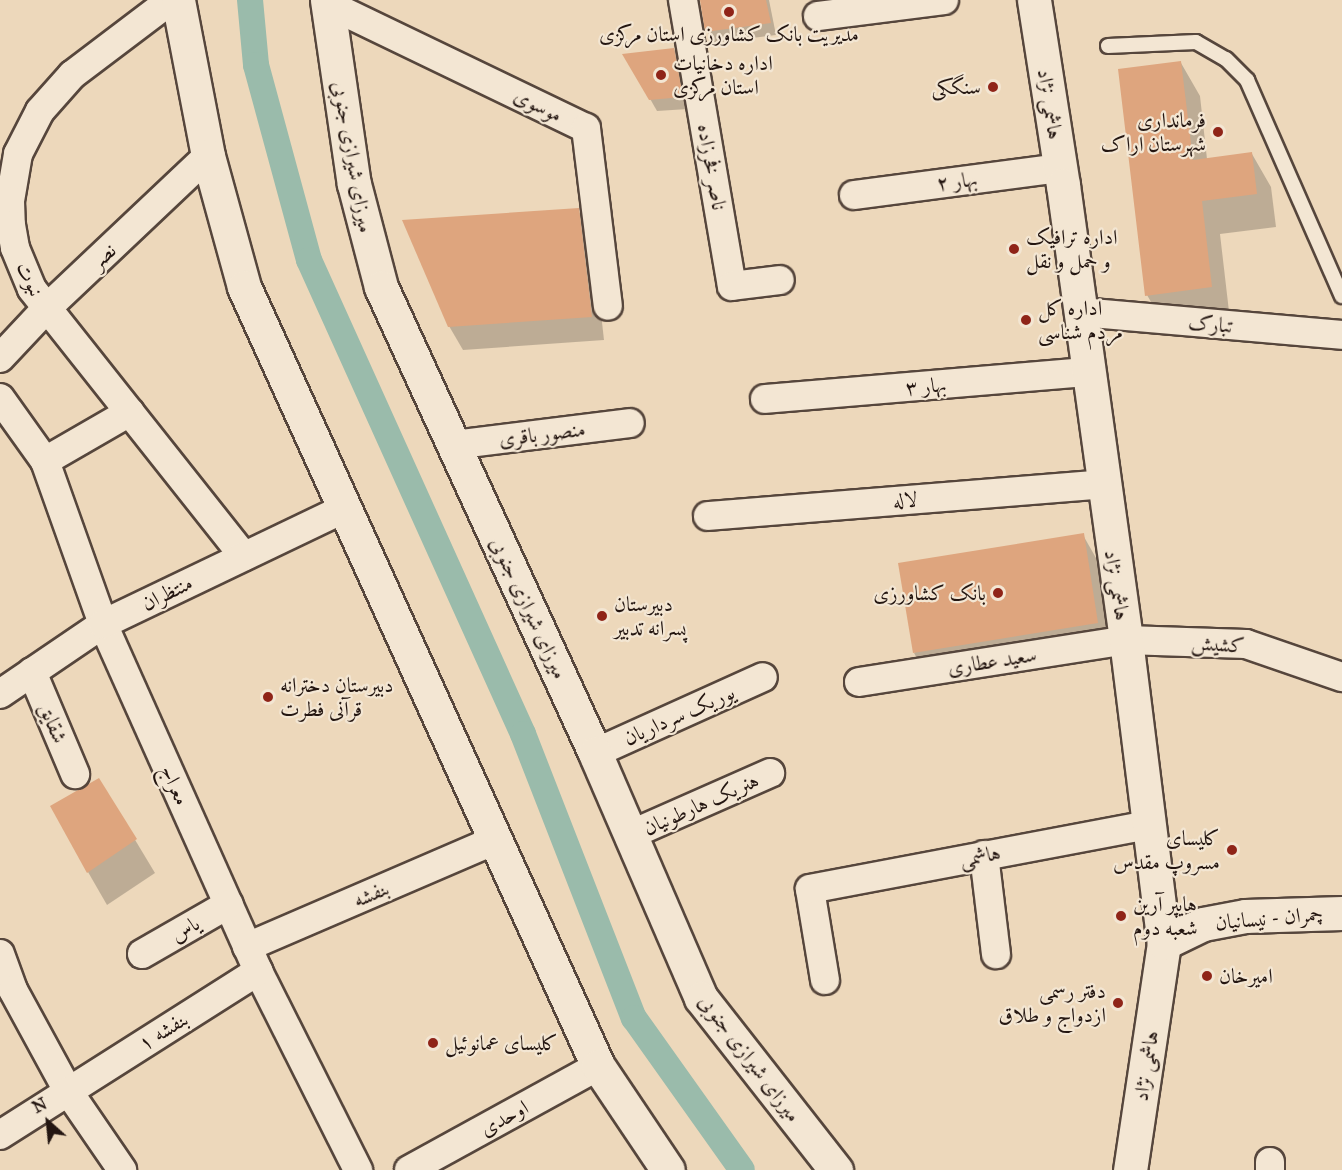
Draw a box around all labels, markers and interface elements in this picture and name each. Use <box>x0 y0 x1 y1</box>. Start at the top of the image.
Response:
marker: مدیریت بانک کشاورزی استان مرکزی <box>722 5 736 19</box>
place label: مدیریت بانک کشاورزی استان مرکزی <box>599 21 859 47</box>
place label: اداره دخانیات استان مرکزی <box>673 50 773 100</box>
street label: هاشمی نژاد <box>1032 67 1068 141</box>
marker: اداره دخانیات استان مرکزی <box>654 68 668 82</box>
place label: سنگکی <box>931 74 981 100</box>
street label: میرزای شیرازی جنوبی <box>327 79 379 235</box>
marker: سنگکی <box>986 80 1000 94</box>
street label: موسوی <box>510 83 566 127</box>
place label: فرمانداری شهرستان اراک <box>1101 107 1206 157</box>
street label: ناصر فخرزاده <box>692 122 732 212</box>
marker: فرمانداری شهرستان اراک <box>1211 125 1225 139</box>
street label: بهار ۲ <box>935 166 979 196</box>
place label: اداره ترافیک و حمل و نقل <box>1026 224 1118 274</box>
street label: نصر <box>85 238 121 274</box>
marker: اداره ترافیک و حمل و نقل <box>1007 242 1021 256</box>
street label: نبوت <box>10 257 50 301</box>
place label: اداره کل مردم شناسی <box>1038 295 1123 345</box>
street label: تبارک <box>1187 309 1235 339</box>
marker: اداره کل مردم شناسی <box>1019 313 1033 327</box>
street label: بهار ۳ <box>904 372 948 400</box>
street label: منصور باقری <box>497 416 587 452</box>
street label: لاله <box>891 486 919 514</box>
street label: میرزای شیرازی جنوبی <box>485 533 573 683</box>
street label: هاشمی نژاد <box>1099 548 1135 622</box>
street label: منتظران <box>137 570 197 616</box>
place label: بانک کشاورزی <box>873 580 986 606</box>
marker: بانک کشاورزی <box>991 586 1005 600</box>
place label: دبیرستان پسرانه تدبیر <box>614 591 687 641</box>
marker: دبیرستان پسرانه تدبیر <box>595 609 609 623</box>
street label: کشیش <box>1190 630 1246 658</box>
street label: سعید عطاری <box>946 642 1038 680</box>
place label: دبیرستان دخترانه قرآنی فطرت <box>280 672 394 722</box>
street label: یوریک سرداریان <box>619 679 739 751</box>
marker: دبیرستان دخترانه قرآنی فطرت <box>261 690 275 704</box>
street label: شقایق <box>33 699 73 747</box>
street label: معراج <box>155 761 195 809</box>
street label: هنریک هارطونیان <box>639 767 763 841</box>
place label: کلیسای مسروپ مقدس <box>1113 825 1220 875</box>
street label: هاشمی <box>957 840 1003 872</box>
marker: کلیسای مسروپ مقدس <box>1225 843 1239 857</box>
street label: بنفشه <box>349 875 393 913</box>
place label: هایپر آرین شعبه دوم <box>1133 891 1198 941</box>
street label: چمران - نیسانیان <box>1214 901 1324 935</box>
marker: هایپر آرین شعبه دوم <box>1114 909 1128 923</box>
street label: یاس <box>166 911 204 947</box>
place label: امیرخان <box>1219 963 1273 989</box>
marker: امیرخان <box>1200 969 1214 983</box>
place label: دفتر رسمی ازدواج و طلاق <box>998 978 1106 1028</box>
street label: میرزای شیرازی جنوبی <box>694 989 806 1127</box>
marker: دفتر رسمی ازدواج و طلاق <box>1111 996 1125 1010</box>
street label: بنفشه ۱ <box>134 1006 192 1056</box>
street label: هاشمی نژاد <box>1128 1029 1164 1103</box>
place label: کلیسای عمانوئیل <box>445 1030 558 1056</box>
marker: کلیسای عمانوئیل <box>426 1036 440 1050</box>
north arrow <box>18 1092 78 1152</box>
text: N <box>29 1094 50 1117</box>
street label: اوحدی <box>475 1094 533 1142</box>

